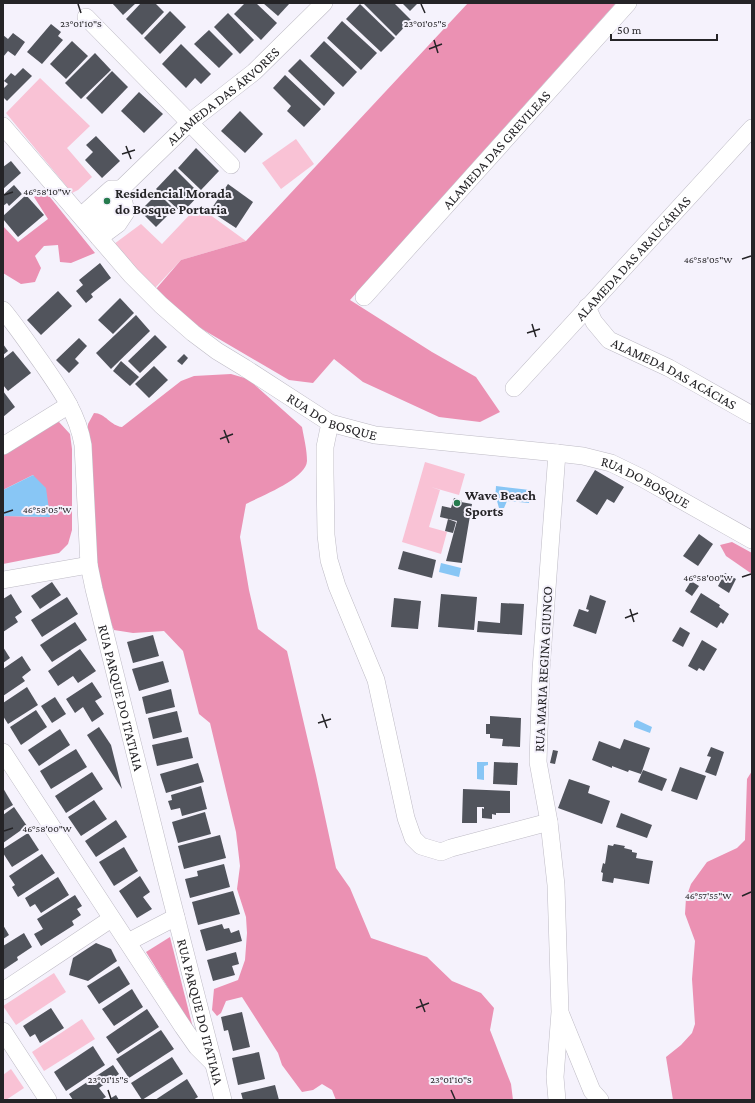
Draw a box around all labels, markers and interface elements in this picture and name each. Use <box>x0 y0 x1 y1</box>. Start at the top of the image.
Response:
scale bar <box>611 16 717 42</box>
text: 23°01'10"S <box>60 18 102 29</box>
text: 23°01'05"S <box>404 18 447 29</box>
text: 50 m <box>617 23 642 37</box>
street label: ALAMEDA DAS ÁRVORES <box>163 43 283 148</box>
street label: ALAMEDA DAS GREVILEAS <box>439 87 554 212</box>
place label: Residencial Morada do Bosque Portaria <box>115 185 232 217</box>
text: 46°58'10"W <box>23 186 72 197</box>
street label: ALAMEDA DAS ARAUCÁRIAS <box>572 192 694 324</box>
marker: Residencial Morada do Bosque Portaria <box>102 196 112 206</box>
text: 46°58'05"W <box>684 254 733 265</box>
street label: ALAMEDA DAS ACÁCIAS <box>609 334 740 413</box>
street label: RUA DO BOSQUE <box>284 389 379 443</box>
street label: RUA DO BOSQUE <box>599 453 693 512</box>
place label: Wave Beach Sports <box>464 487 536 519</box>
marker: Wave Beach Sports <box>452 498 462 508</box>
text: 46°58'05"W <box>23 504 72 515</box>
text: 46°58'00"W <box>683 572 734 583</box>
street label: RUA MARIA REGINA GIUNCO <box>531 586 555 752</box>
street label: RUA PARQUE DO ITATIAIA <box>95 623 147 773</box>
text: 46°58'00"W <box>22 823 73 834</box>
text: 46°57'55"W <box>685 890 732 901</box>
street label: RUA PARQUE DO ITATIAIA <box>174 937 227 1087</box>
text: 23°01'15"S <box>88 1074 129 1085</box>
text: 23°01'10"S <box>430 1074 472 1085</box>

